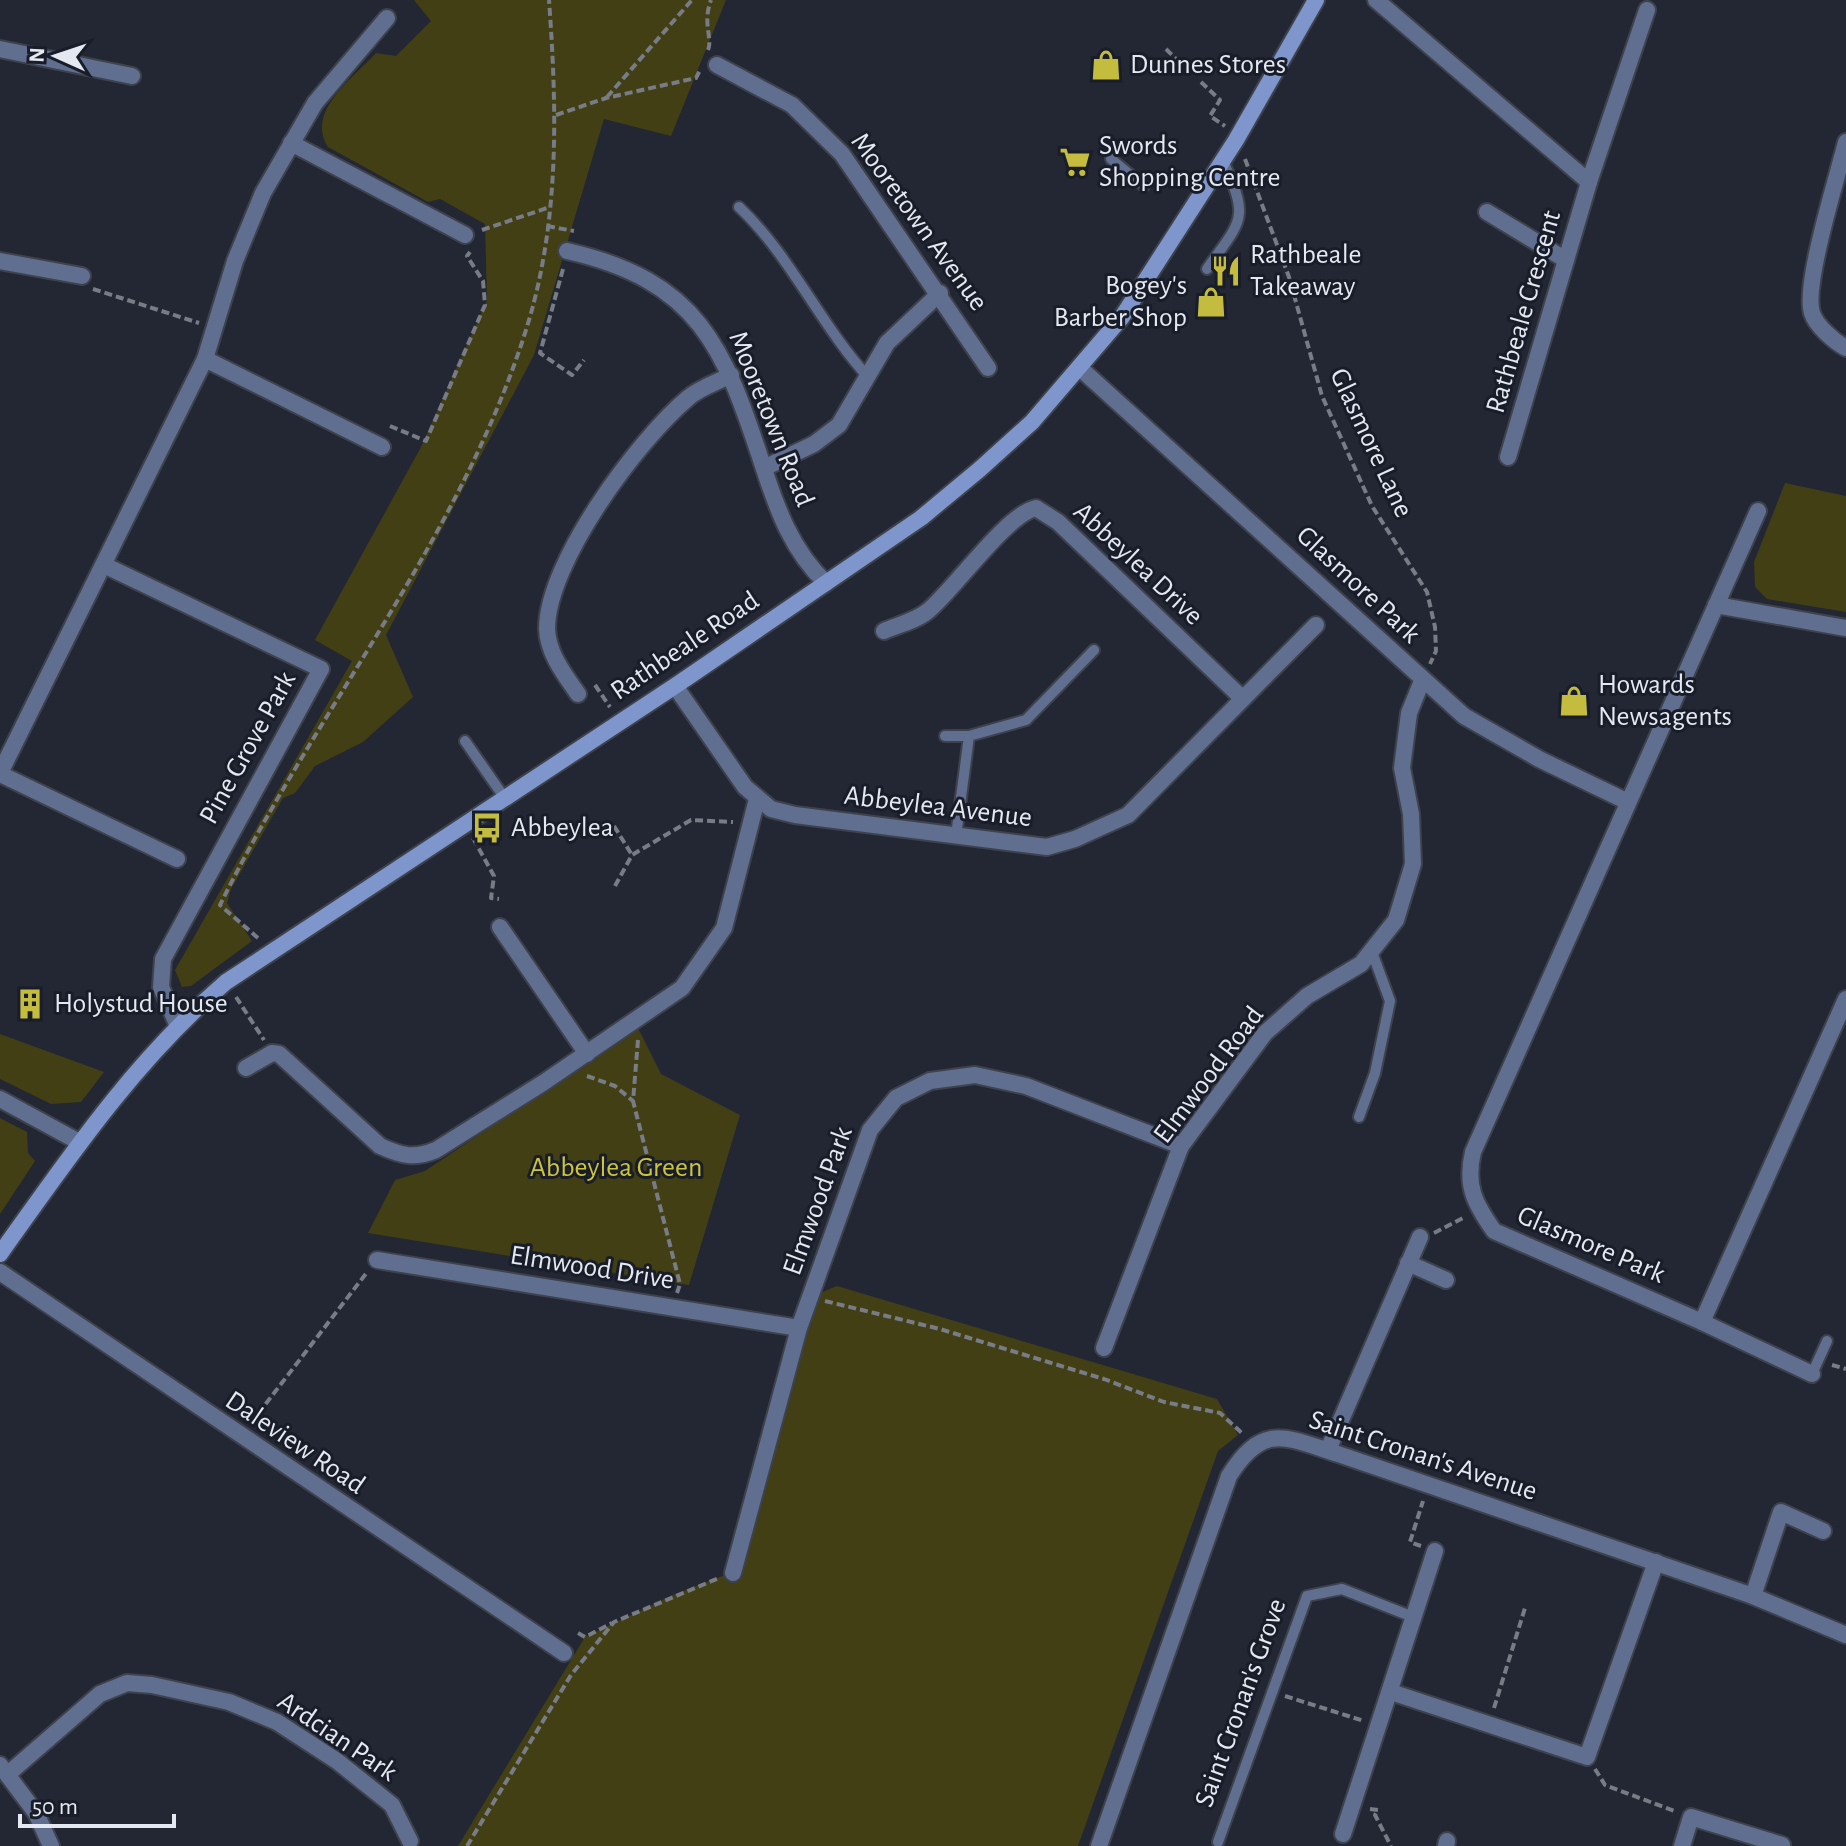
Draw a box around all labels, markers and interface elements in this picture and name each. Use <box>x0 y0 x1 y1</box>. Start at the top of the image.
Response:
north arrow <box>16 16 96 96</box>
text: N <box>26 47 48 63</box>
shop icon: Dunnes Stores <box>1089 48 1123 82</box>
place label: Dunnes Stores <box>1130 51 1286 79</box>
street label: Mooretown Avenue <box>845 128 993 316</box>
place label: Swords Shopping Centre <box>1099 132 1280 192</box>
supermarket icon: Swords Shopping Centre <box>1058 145 1092 179</box>
street label: Rathbeale Crescent <box>1482 207 1566 417</box>
place label: Rathbeale Takeaway <box>1250 241 1361 301</box>
restaurant icon: Rathbeale Takeaway <box>1209 254 1243 288</box>
place label: Bogey's Barber Shop <box>1054 272 1187 332</box>
shop icon: Bogey's Barber Shop <box>1194 285 1228 319</box>
street label: Mooretown Road <box>723 327 819 511</box>
street label: Glasmore Lane <box>1324 364 1418 522</box>
street label: Abbeylea Drive <box>1068 497 1208 631</box>
street label: Glasmore Park <box>1291 521 1425 649</box>
street label: Rathbeale Road <box>606 586 764 706</box>
street label: Pine Grove Park <box>195 667 301 829</box>
place label: Howards Newsagents <box>1598 671 1732 731</box>
shop icon: Howards Newsagents <box>1557 684 1591 718</box>
street label: Abbeylea Avenue <box>843 782 1033 832</box>
bus stop icon: Abbeylea <box>470 811 504 845</box>
place label: Abbeylea <box>511 814 614 842</box>
building icon: Holystud House <box>13 987 47 1021</box>
place label: Holystud House <box>54 990 228 1018</box>
street label: Elmwood Road <box>1149 1001 1269 1149</box>
street label: Elmwood Park <box>778 1123 858 1279</box>
park label: Abbeylea Green <box>530 1154 702 1182</box>
street label: Glasmore Park <box>1513 1201 1669 1289</box>
street label: Elmwood Drive <box>508 1241 676 1295</box>
street label: Daleview Road <box>220 1386 370 1500</box>
street label: Saint Cronan's Avenue <box>1306 1406 1540 1506</box>
street label: Saint Cronan's Grove <box>1190 1595 1292 1811</box>
street label: Ardcian Park <box>272 1687 402 1787</box>
scale bar <box>20 1778 174 1828</box>
text: 50 m <box>32 1795 78 1819</box>

